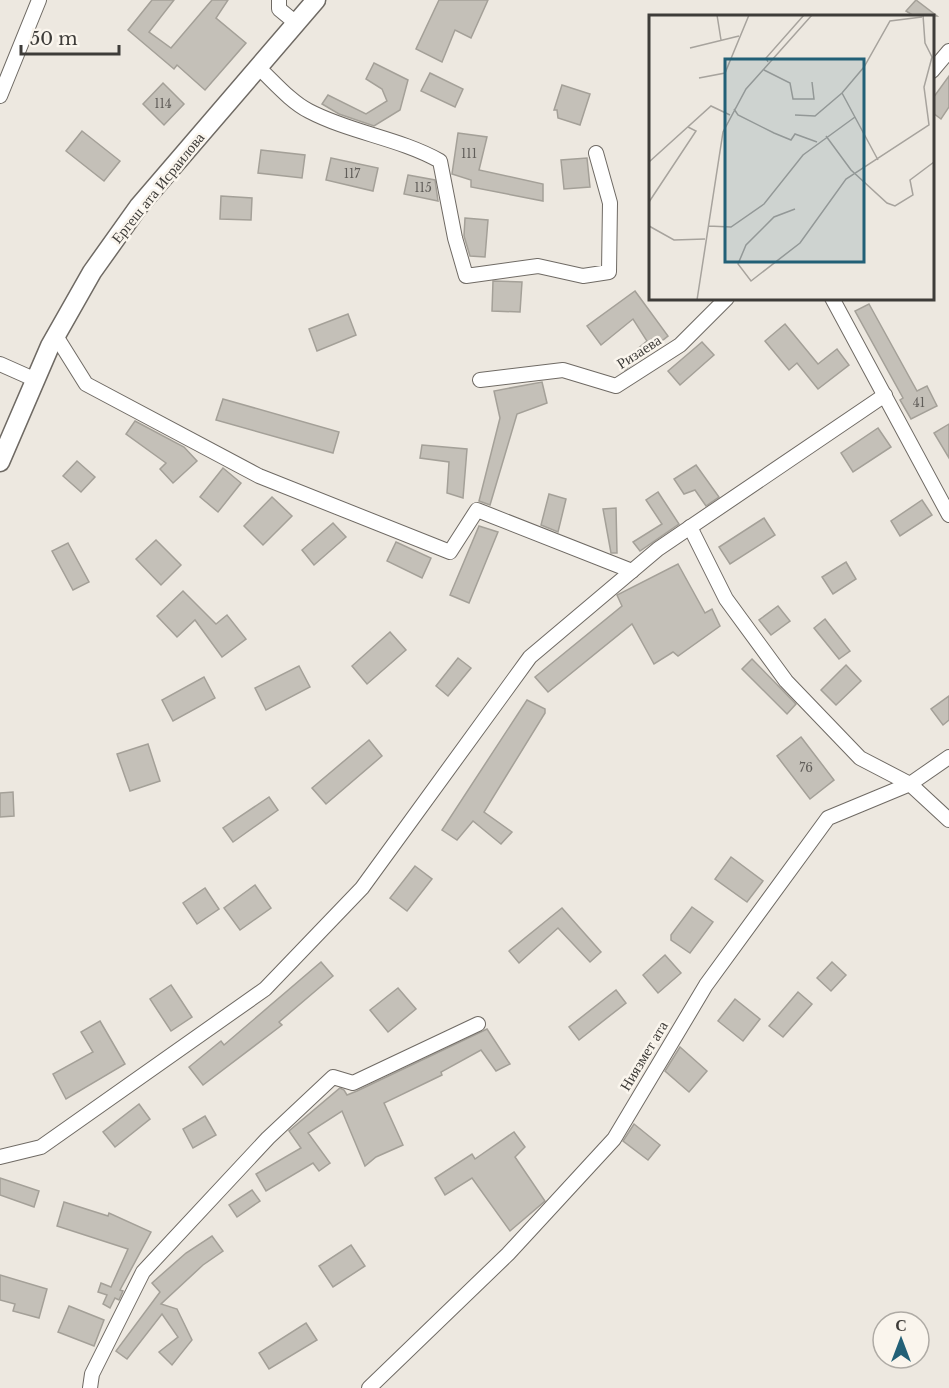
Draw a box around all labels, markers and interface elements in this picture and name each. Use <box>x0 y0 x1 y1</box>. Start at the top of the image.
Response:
inset map <box>649 15 934 300</box>
scale bar <box>21 18 118 56</box>
text: 50 m <box>30 28 78 50</box>
house number: 114 <box>154 96 172 111</box>
street label: Ергеш ата Исраилова <box>107 128 208 247</box>
house number: 111 <box>461 146 477 161</box>
house number: 117 <box>344 166 361 181</box>
house number: 115 <box>414 180 432 195</box>
street label: Ризаева <box>613 330 665 373</box>
house number: 41 <box>913 395 925 410</box>
house number: 76 <box>799 760 813 775</box>
street label: Ниязмет ата <box>615 1017 672 1094</box>
north arrow <box>871 1310 931 1370</box>
text: С <box>895 1315 907 1335</box>

